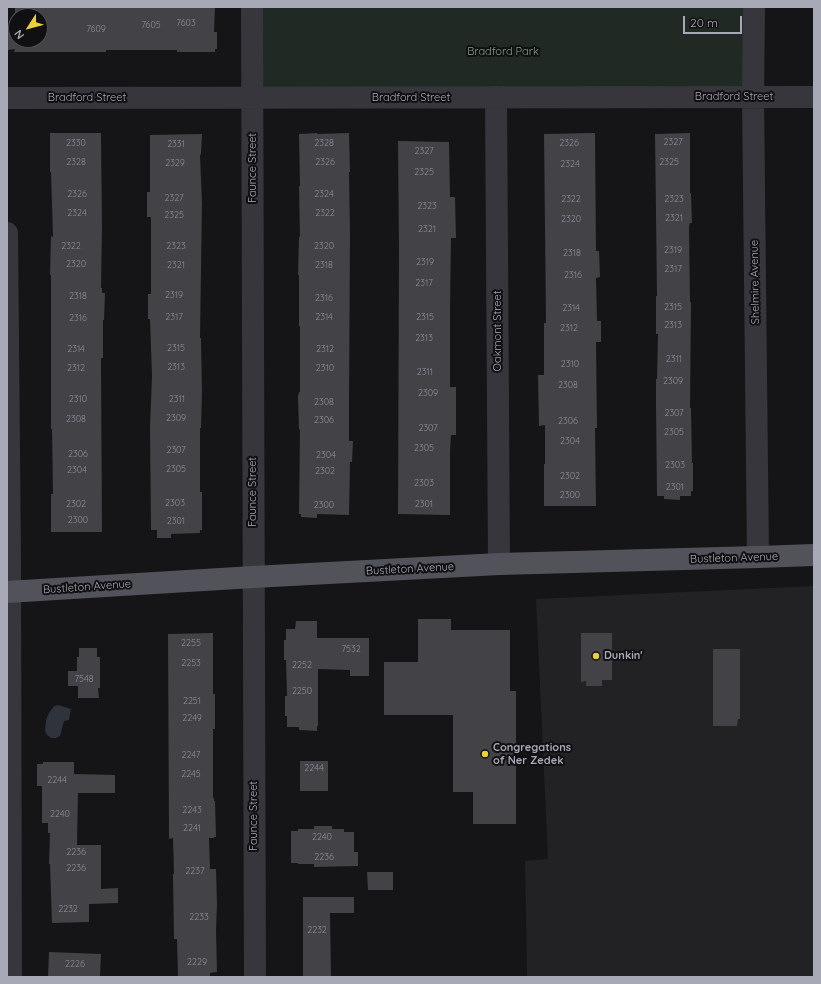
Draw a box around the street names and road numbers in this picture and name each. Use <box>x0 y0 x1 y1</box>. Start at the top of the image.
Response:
street label: Bradford Street <box>695 90 773 104</box>
street label: Bradford Street <box>48 91 126 105</box>
street label: Bradford Street <box>372 91 450 105</box>
street label: Faunce Street <box>246 133 260 203</box>
street label: Shelmire Avenue <box>748 240 762 324</box>
street label: Oakmont Street <box>491 291 505 371</box>
street label: Faunce Street <box>246 457 260 527</box>
street label: Bustleton Avenue <box>690 550 778 566</box>
street label: Bustleton Avenue <box>366 560 454 578</box>
street label: Bustleton Avenue <box>43 577 131 597</box>
street label: Faunce Street <box>247 781 261 851</box>

